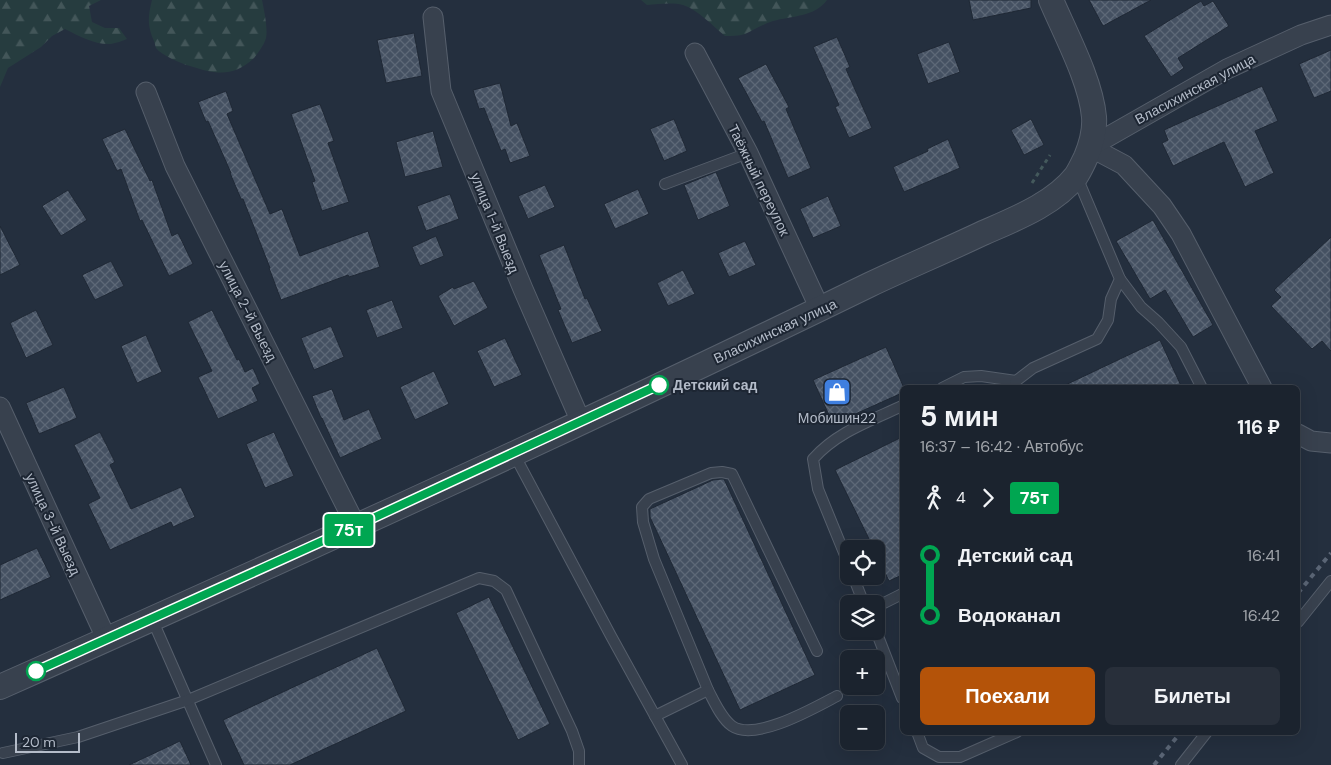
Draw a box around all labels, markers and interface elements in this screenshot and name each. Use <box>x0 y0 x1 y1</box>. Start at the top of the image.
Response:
street label: Власихинская улица <box>1132 50 1258 128</box>
street label: Таёжный переулок <box>724 121 794 240</box>
street label: улица 1-й Выезд <box>467 170 523 276</box>
street label: улица 2-й Выезд <box>215 258 281 364</box>
street label: Власихинская улица <box>711 295 840 367</box>
marker: Детский сад <box>649 375 669 395</box>
place label: Детский сад <box>673 376 757 394</box>
shop icon: Мобишин22 <box>822 377 852 407</box>
text: 5 мин <box>920 398 999 435</box>
place label: Мобишин22 <box>798 409 876 427</box>
text: 116 ₽ <box>1237 415 1280 440</box>
text: 16:37 – 16:42 · Автобус <box>920 436 1084 457</box>
street label: улица 3-й Выезд <box>21 470 85 578</box>
icon: walk <box>920 484 948 512</box>
icon: forward <box>974 484 1002 512</box>
text: 75т <box>1020 486 1049 510</box>
text: 4 <box>956 487 966 508</box>
line badge: 75т <box>320 514 378 546</box>
text: 75т <box>334 518 364 542</box>
map controls <box>840 540 885 750</box>
button: locate <box>840 540 885 585</box>
text: Детский сад <box>958 543 1072 568</box>
text: 16:41 <box>1247 545 1280 566</box>
button: layers <box>840 595 885 640</box>
text: Водоканал <box>958 603 1061 628</box>
text: 16:42 <box>1243 605 1280 626</box>
button: + <box>840 650 885 695</box>
unlabelled marker <box>26 661 46 681</box>
button: Поехали <box>920 667 1095 725</box>
button: Билеты <box>1105 667 1280 725</box>
button: − <box>840 705 885 750</box>
scale bar <box>15 730 80 753</box>
text: 20 m <box>22 733 56 751</box>

